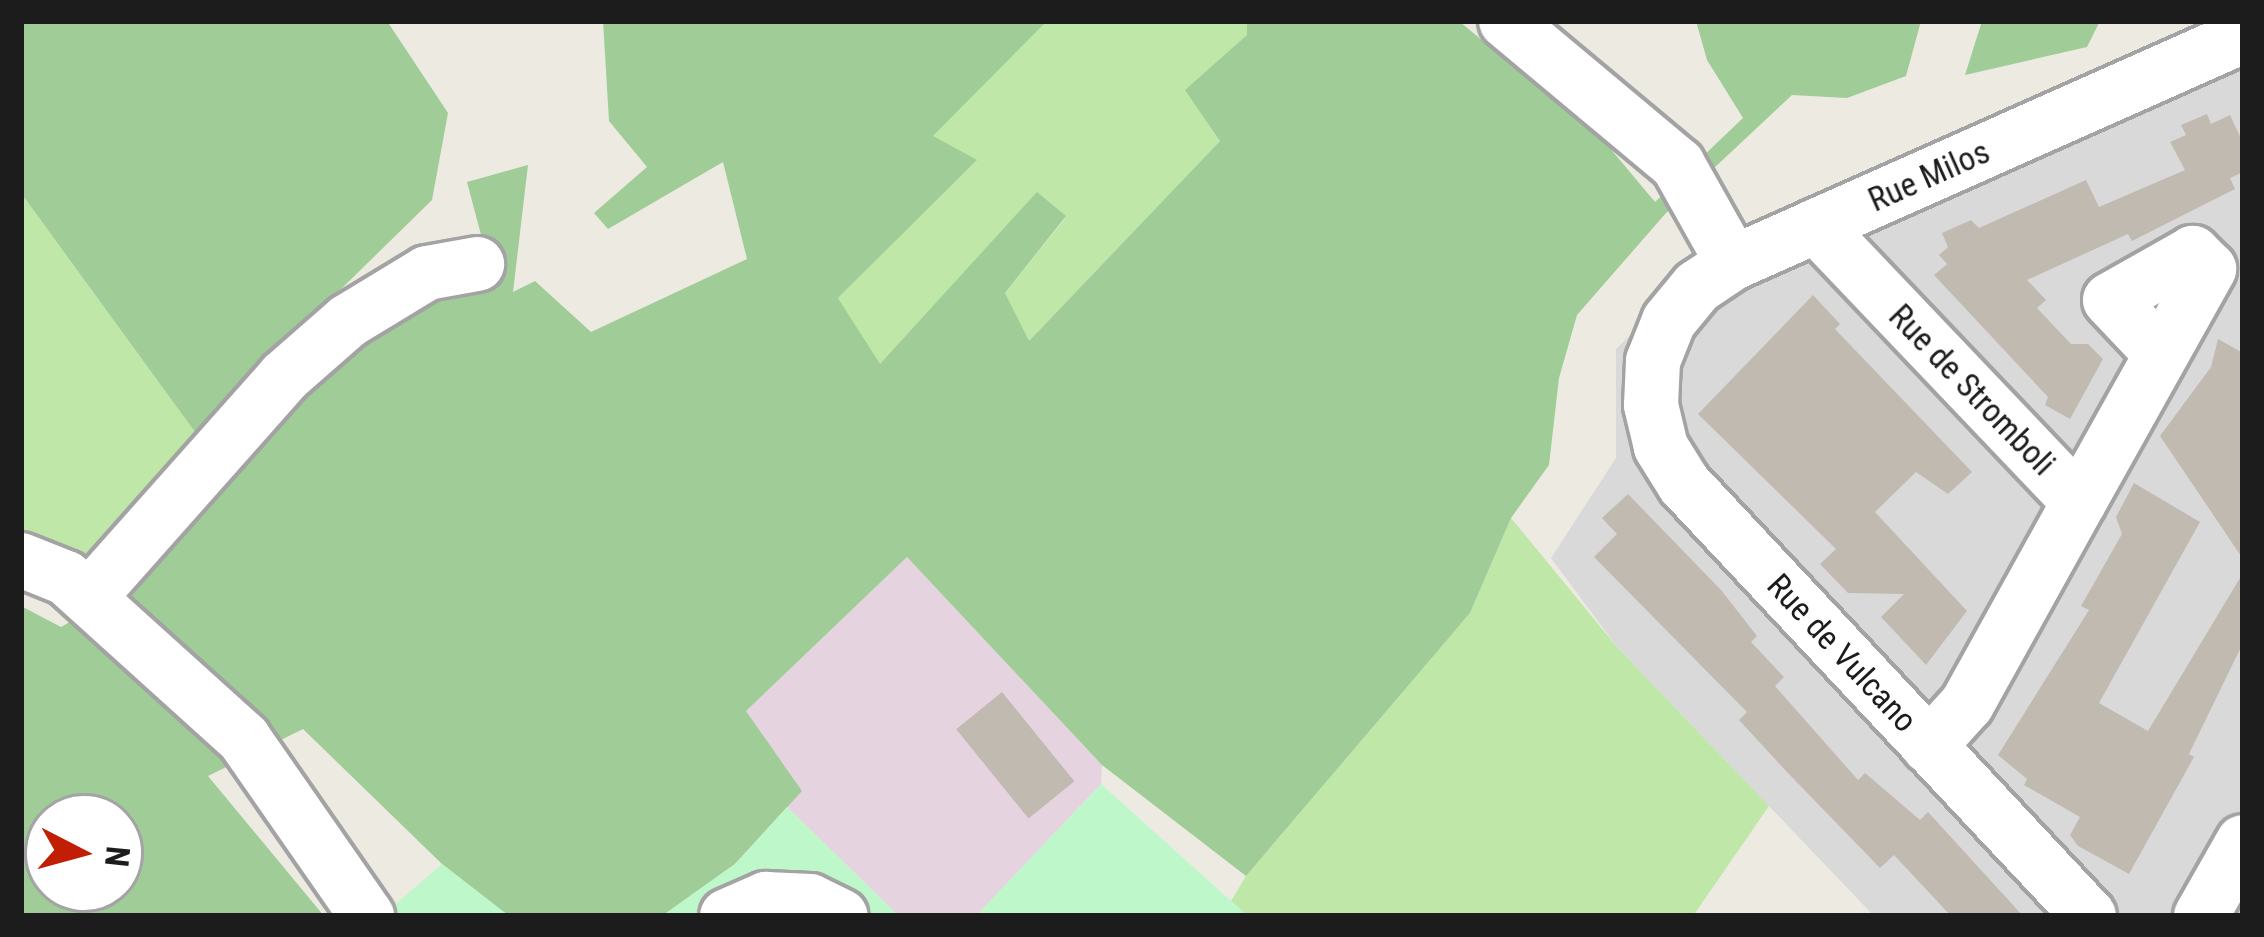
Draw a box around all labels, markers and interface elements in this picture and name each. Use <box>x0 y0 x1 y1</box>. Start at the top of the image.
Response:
street label: Rue Milos <box>1862 132 1996 220</box>
street label: Rue de Stromboli <box>1881 296 2063 484</box>
street label: Rue de Vulcano <box>1759 566 1925 740</box>
north arrow <box>24 793 144 913</box>
text: N <box>97 844 138 869</box>

